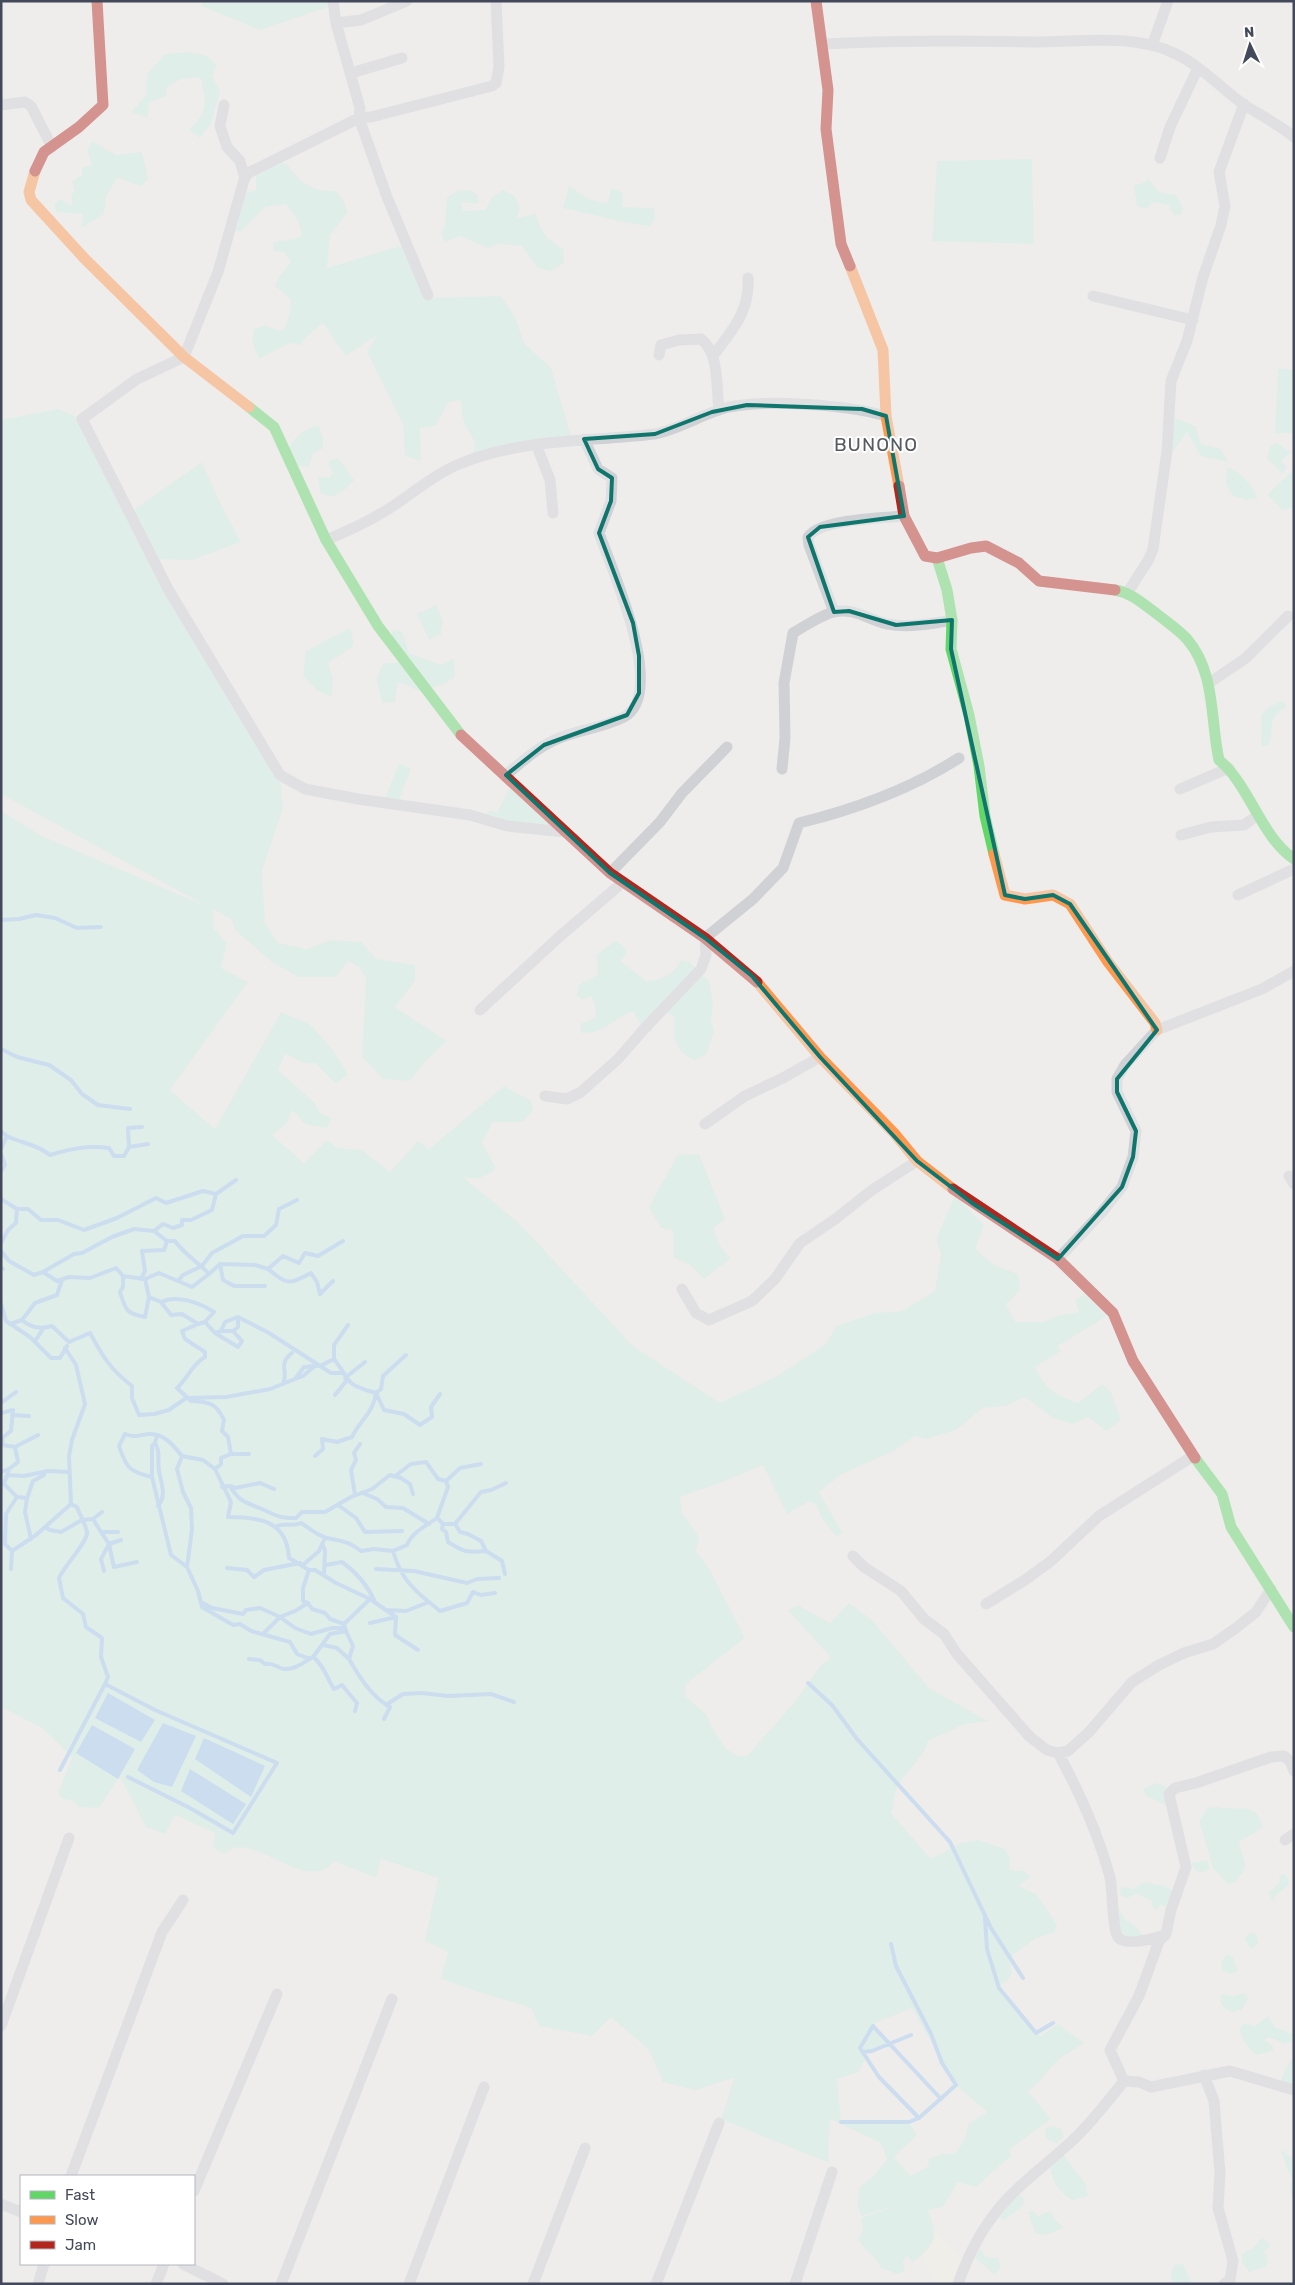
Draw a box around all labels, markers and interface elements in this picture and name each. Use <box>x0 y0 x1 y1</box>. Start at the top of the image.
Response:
north arrow <box>1225 20 1275 70</box>
text: N <box>1244 24 1255 41</box>
district label: BUNONO <box>834 433 918 456</box>
legend <box>20 2175 195 2265</box>
text: Fast <box>65 2186 95 2204</box>
text: Slow <box>65 2211 98 2229</box>
text: Jam <box>65 2236 96 2254</box>

